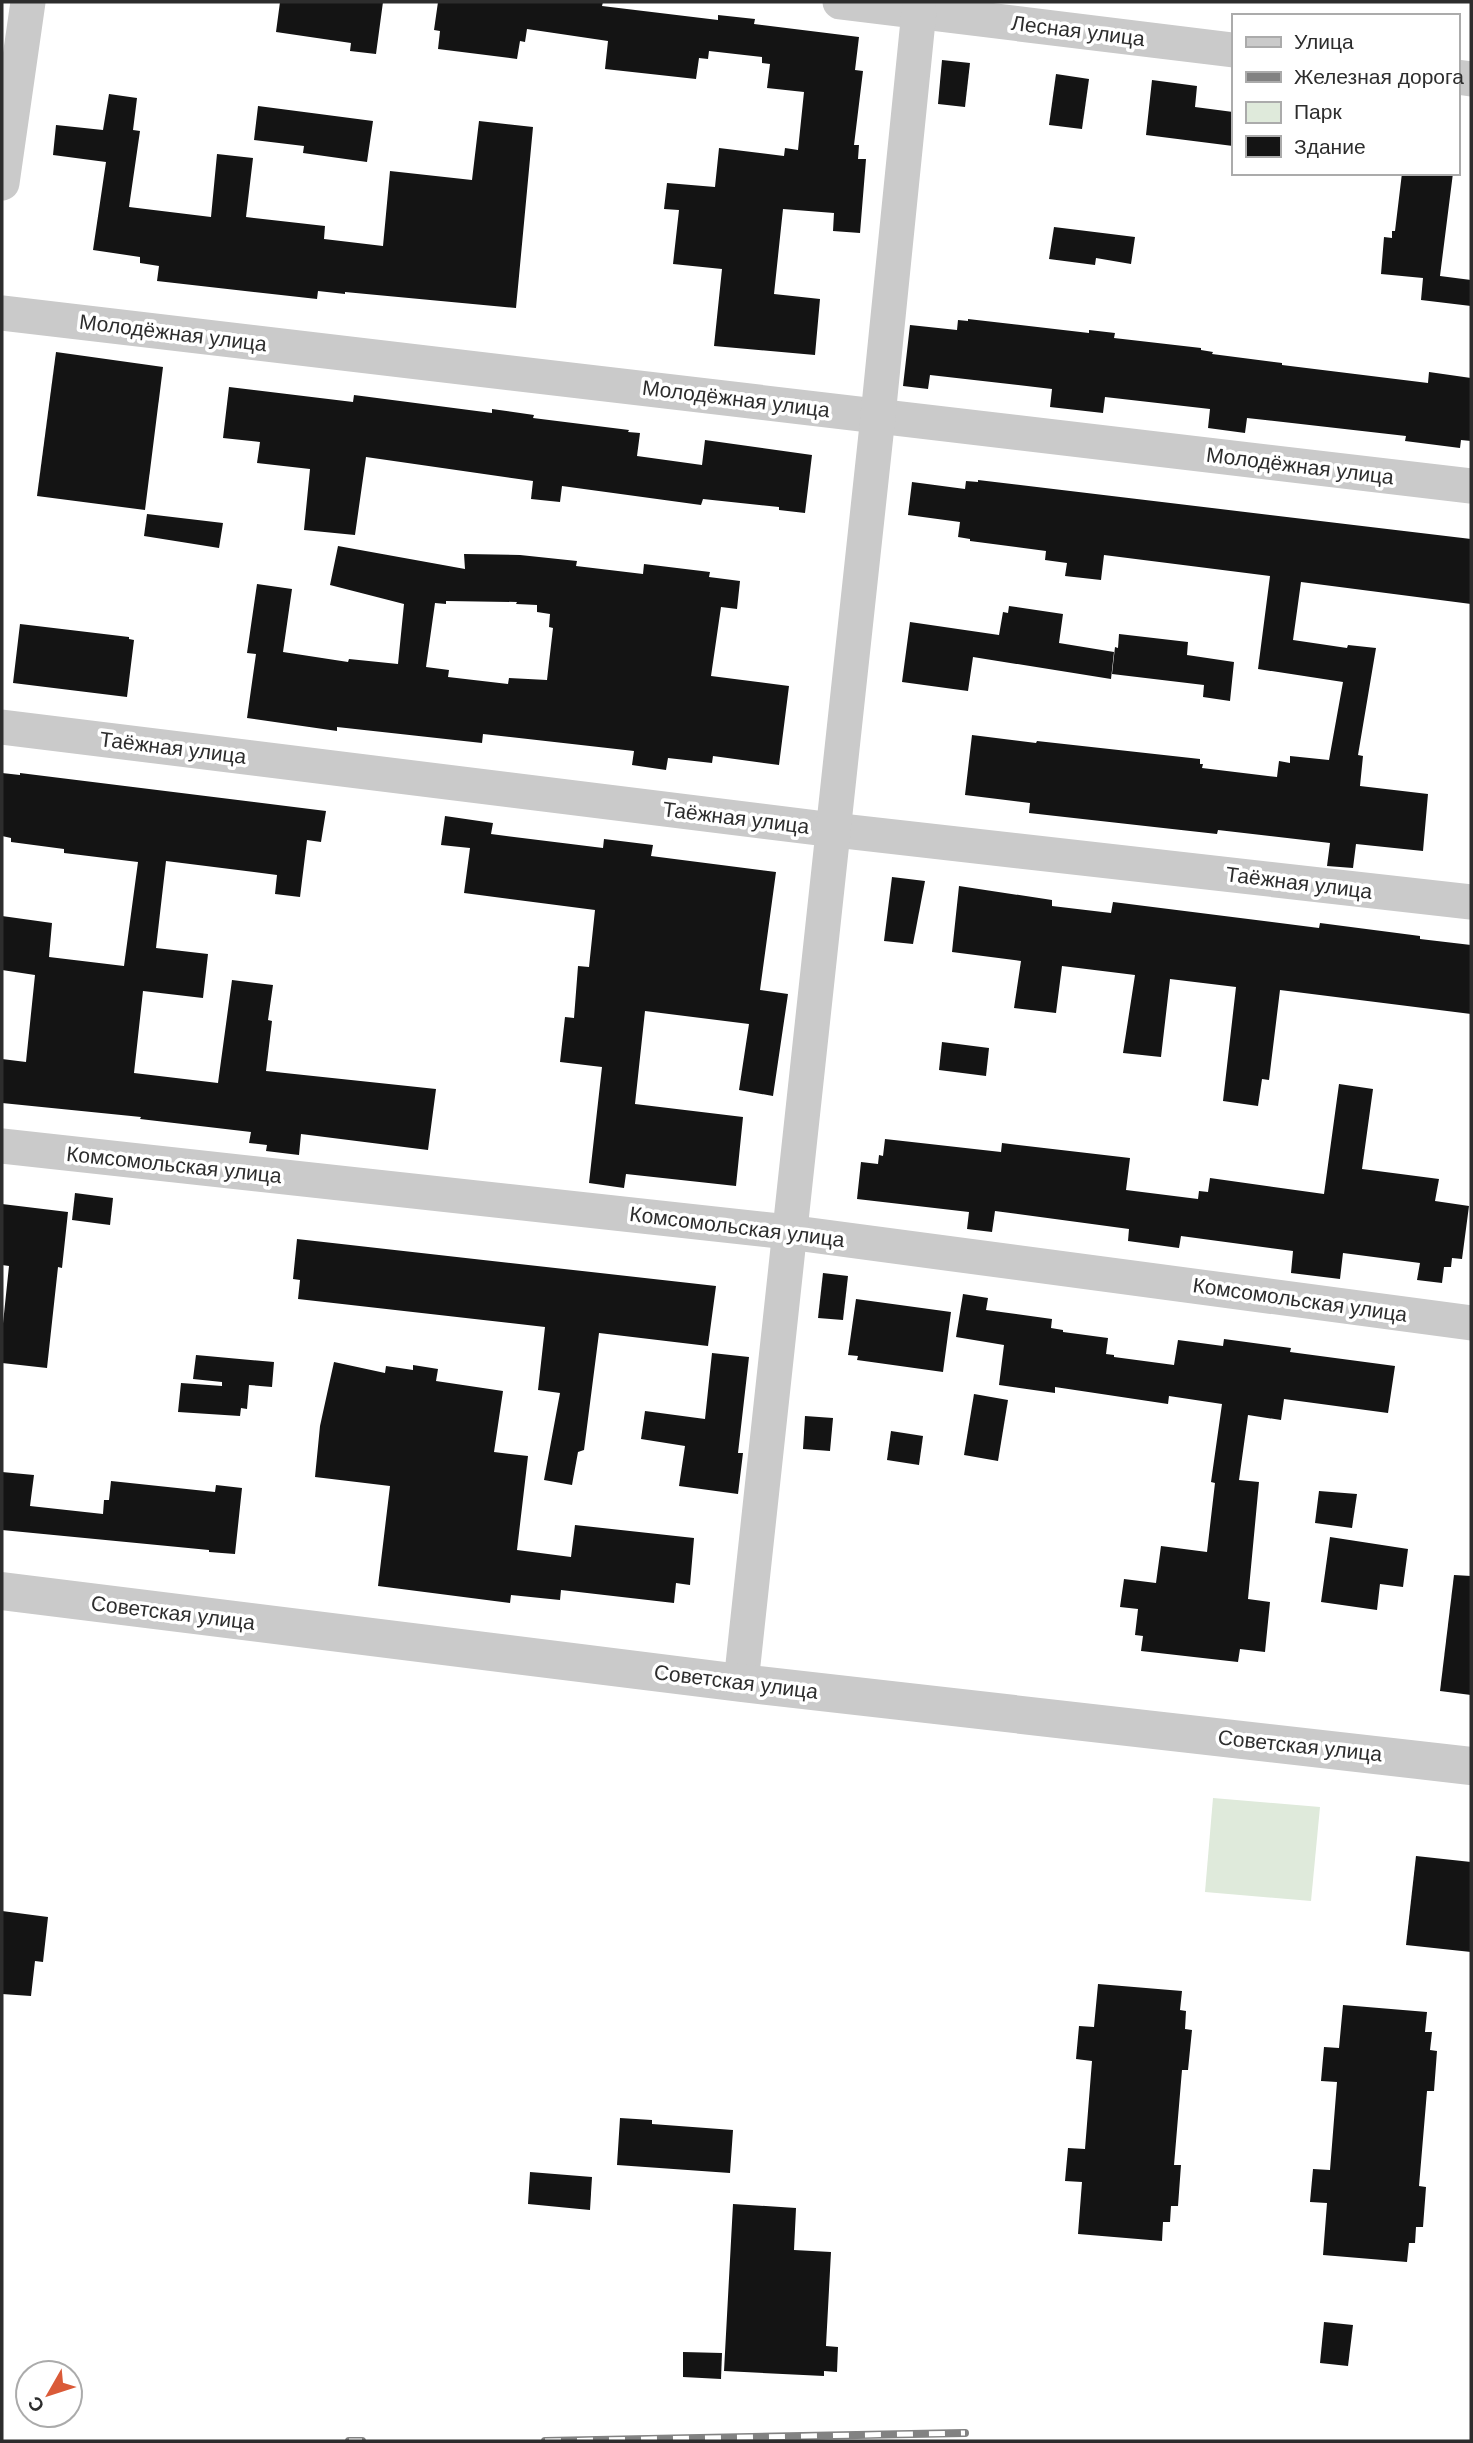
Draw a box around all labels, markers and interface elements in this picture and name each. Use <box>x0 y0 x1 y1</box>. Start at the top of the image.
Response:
street label: Лесная улица <box>1010 11 1146 50</box>
legend <box>1232 14 1459 175</box>
text: Улица <box>1294 30 1354 53</box>
text: Железная дорога <box>1294 65 1464 88</box>
text: Парк <box>1294 100 1342 123</box>
text: Здание <box>1294 135 1366 158</box>
street label: Молодёжная улица <box>78 310 268 355</box>
street label: Молодёжная улица <box>641 376 831 421</box>
street label: Молодёжная улица <box>1205 443 1395 488</box>
street label: Таёжная улица <box>98 727 248 768</box>
street label: Таёжная улица <box>661 797 811 838</box>
street label: Таёжная улица <box>1224 862 1374 903</box>
street label: Комсомольская улица <box>65 1142 283 1187</box>
street label: Комсомольская улица <box>628 1202 846 1251</box>
street label: Комсомольская улица <box>1191 1273 1409 1326</box>
street label: Советская улица <box>90 1591 257 1634</box>
street label: Советская улица <box>653 1660 820 1703</box>
street label: Советская улица <box>1217 1725 1384 1766</box>
north arrow <box>14 2359 84 2429</box>
text: С <box>24 2392 49 2416</box>

